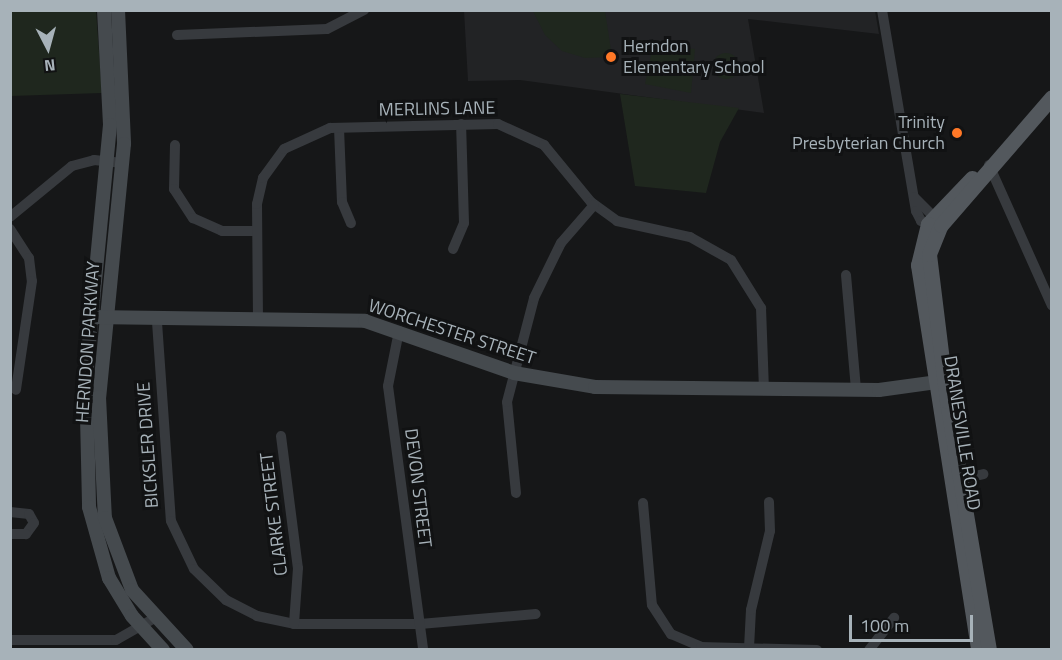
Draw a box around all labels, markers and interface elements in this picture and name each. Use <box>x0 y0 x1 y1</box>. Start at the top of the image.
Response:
north arrow <box>18 18 78 78</box>
place label: Herndon Elementary School <box>623 36 765 78</box>
marker: Herndon Elementary School <box>604 50 618 64</box>
text: N <box>43 53 57 78</box>
street label: MERLINS LANE <box>379 97 495 121</box>
place label: Trinity Presbyterian Church <box>792 112 945 154</box>
marker: Trinity Presbyterian Church <box>950 126 964 140</box>
street label: HERNDON PARKWAY <box>72 260 104 424</box>
street label: WORCHESTER STREET <box>366 295 538 369</box>
street label: DRANESVILLE ROAD <box>939 354 985 512</box>
street label: BICKSLER DRIVE <box>133 381 163 509</box>
street label: DEVON STREET <box>400 427 436 549</box>
street label: CLARKE STREET <box>256 451 292 577</box>
scale bar <box>852 603 976 641</box>
text: 100 m <box>860 612 909 639</box>

